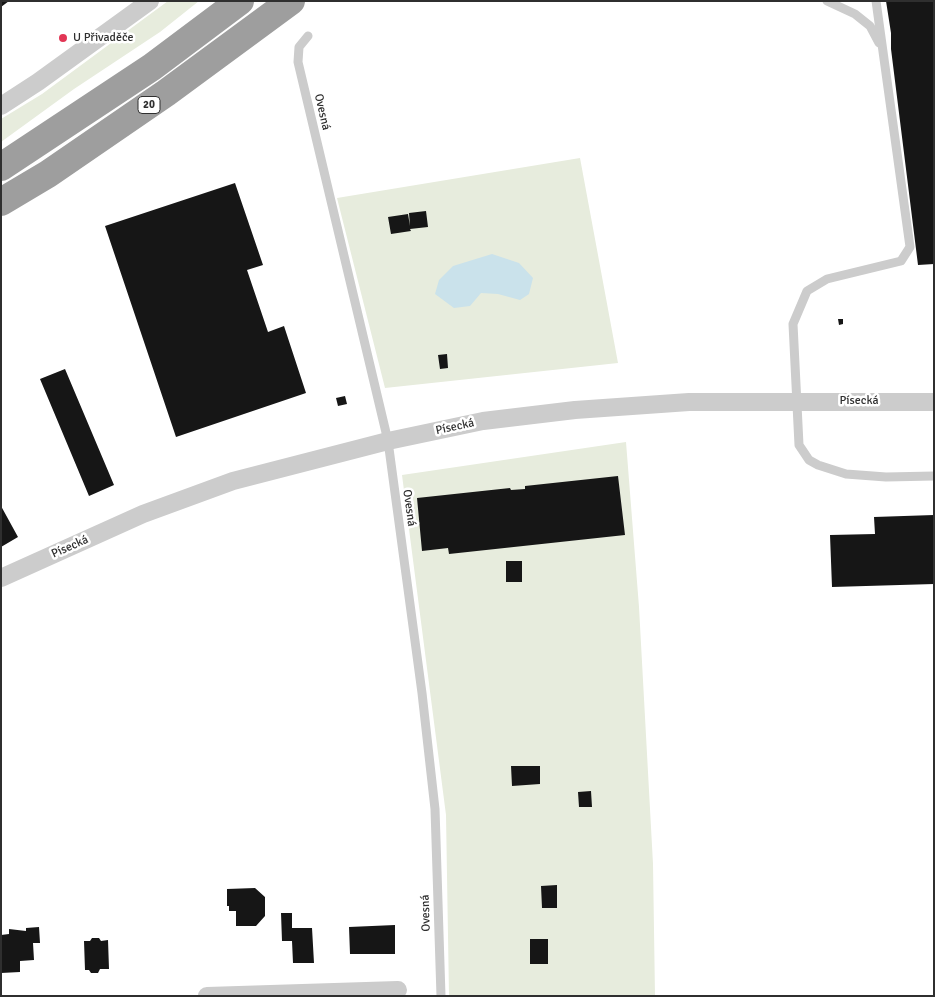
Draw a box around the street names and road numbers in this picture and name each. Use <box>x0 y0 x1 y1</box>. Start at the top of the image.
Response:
street label: Ovesná <box>311 92 333 132</box>
road number: 20 <box>138 96 160 114</box>
street label: Písecká <box>839 394 879 408</box>
street label: Písecká <box>434 416 476 438</box>
street label: Ovesná <box>399 489 419 527</box>
street label: Písecká <box>49 532 91 562</box>
street label: Ovesná <box>418 894 434 932</box>

